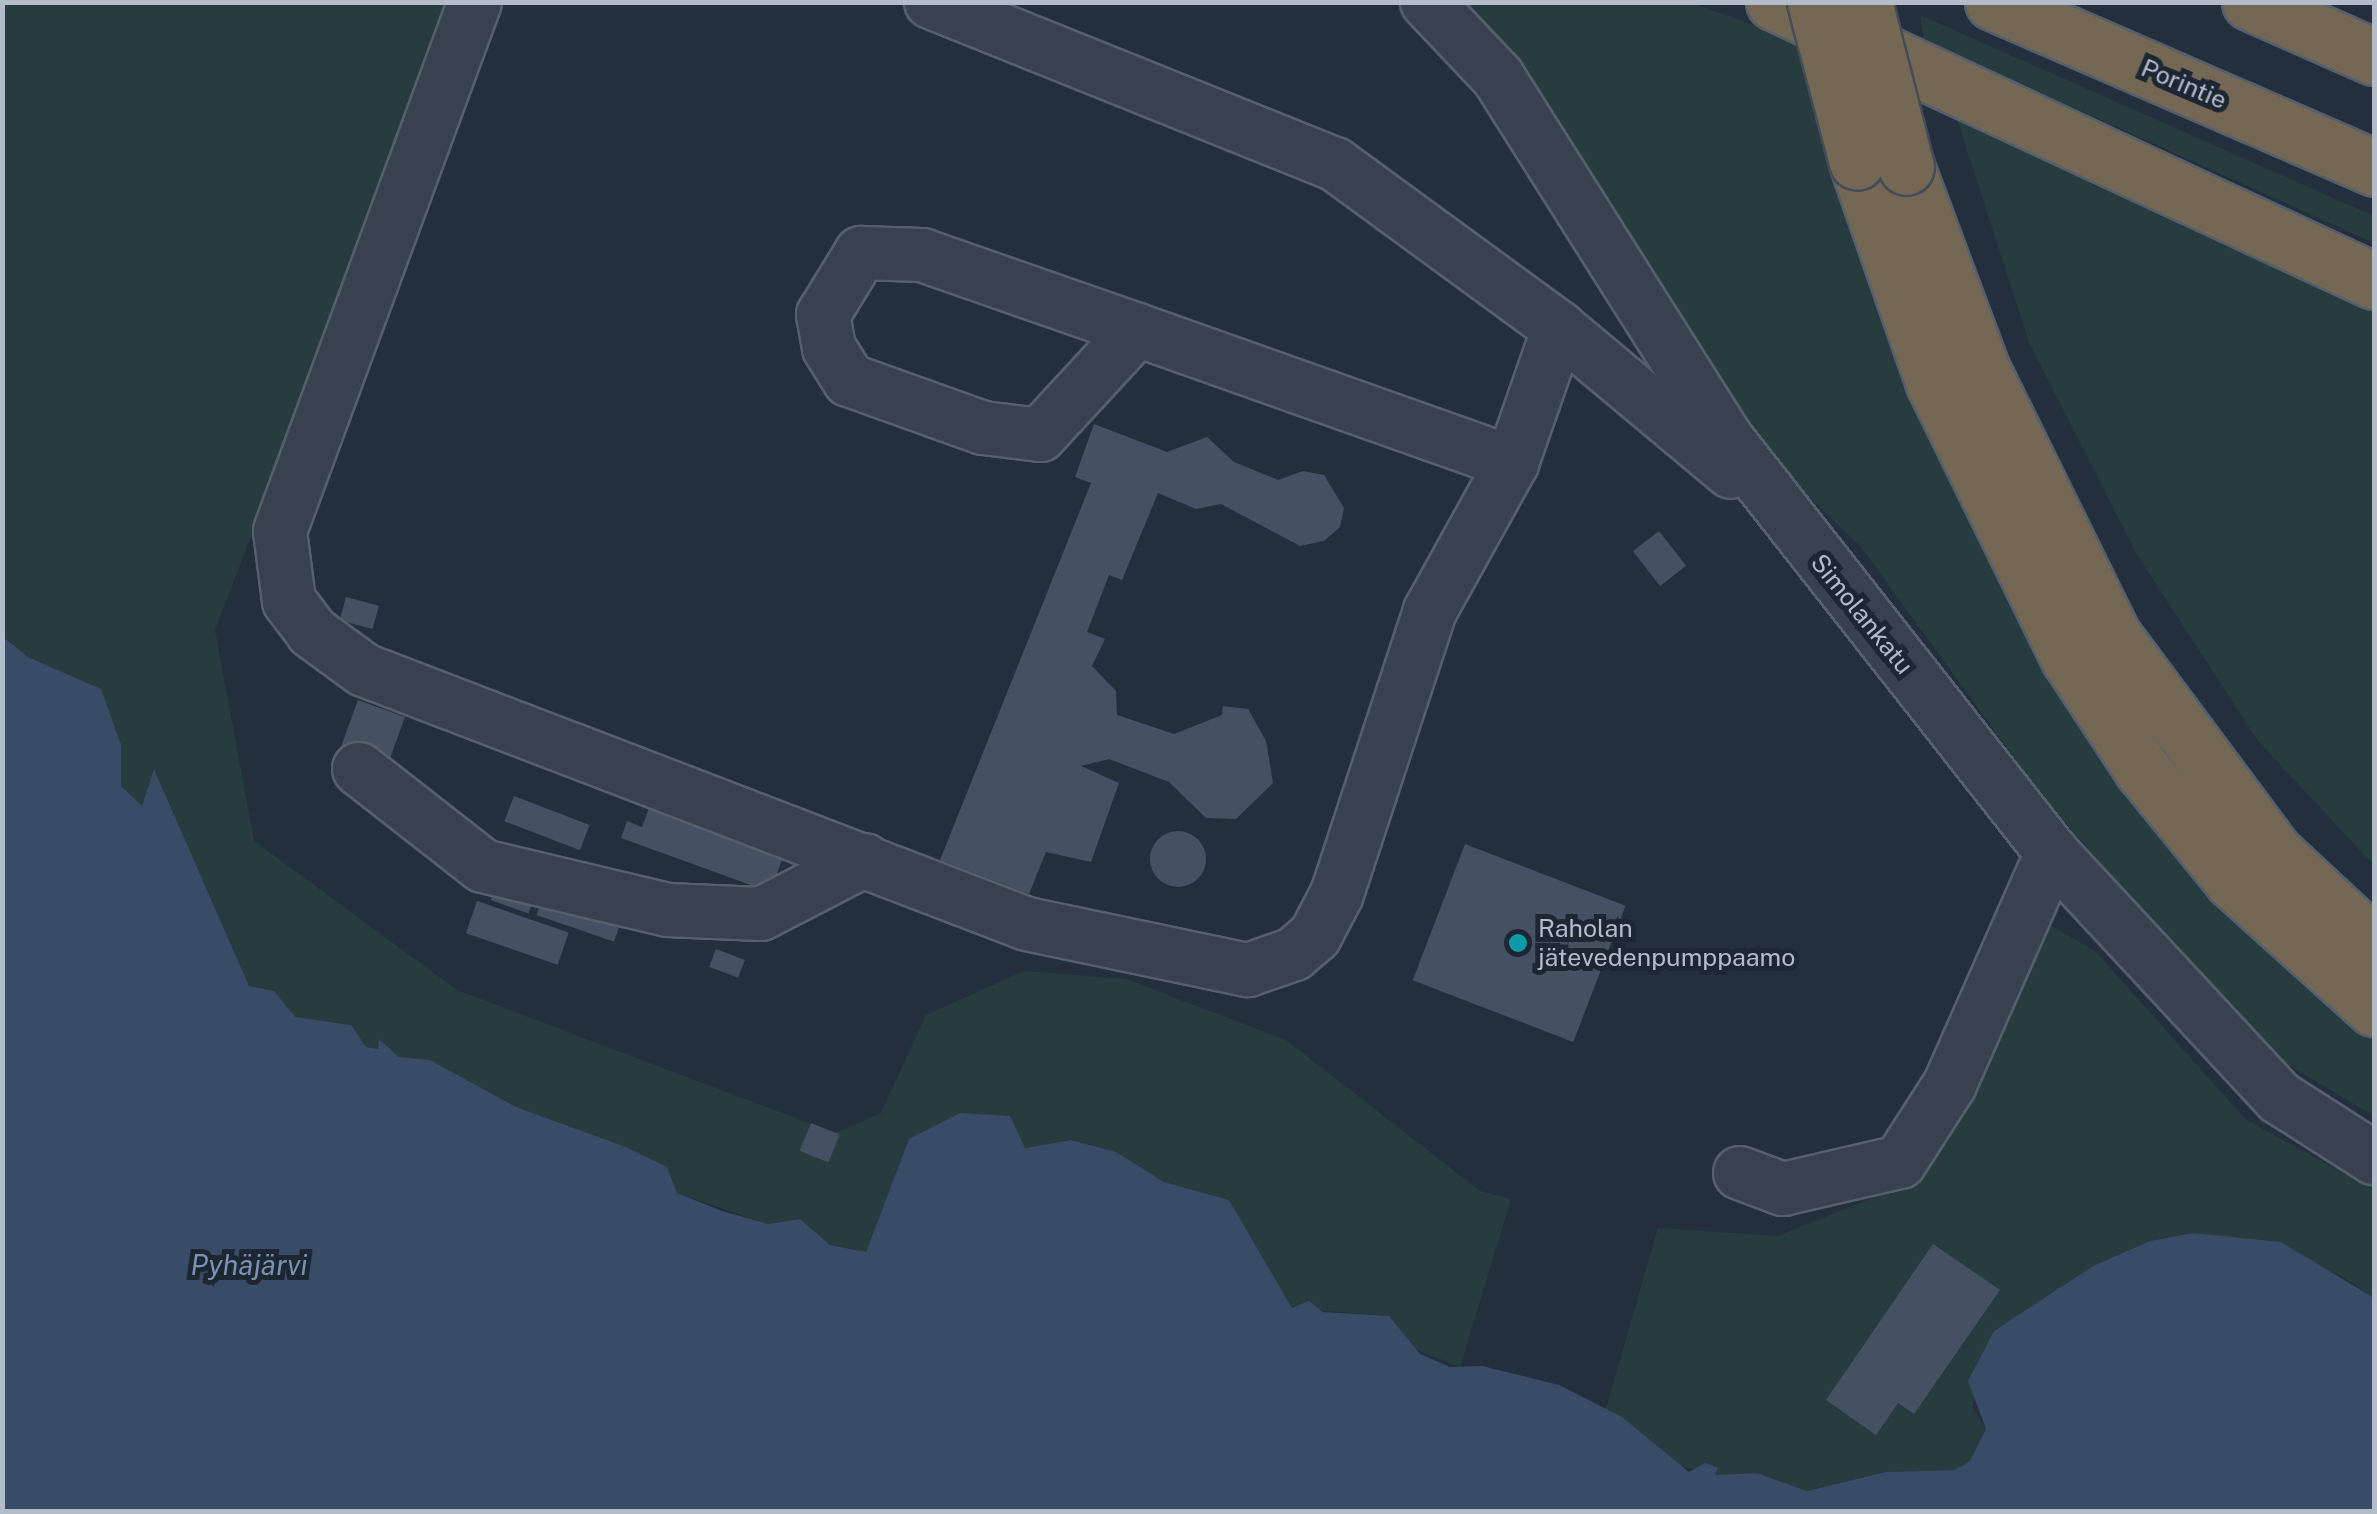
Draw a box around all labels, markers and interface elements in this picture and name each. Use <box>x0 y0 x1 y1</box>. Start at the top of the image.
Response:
street label: Porintie <box>2137 53 2231 115</box>
street label: Simolankatu <box>1805 548 1919 680</box>
place label: Raholan jätevedenpumppaamo <box>1538 914 1795 973</box>
marker: Raholan jätevedenpumppaamo <box>1507 932 1529 954</box>
water label: Pyhäjärvi <box>191 1248 307 1282</box>

